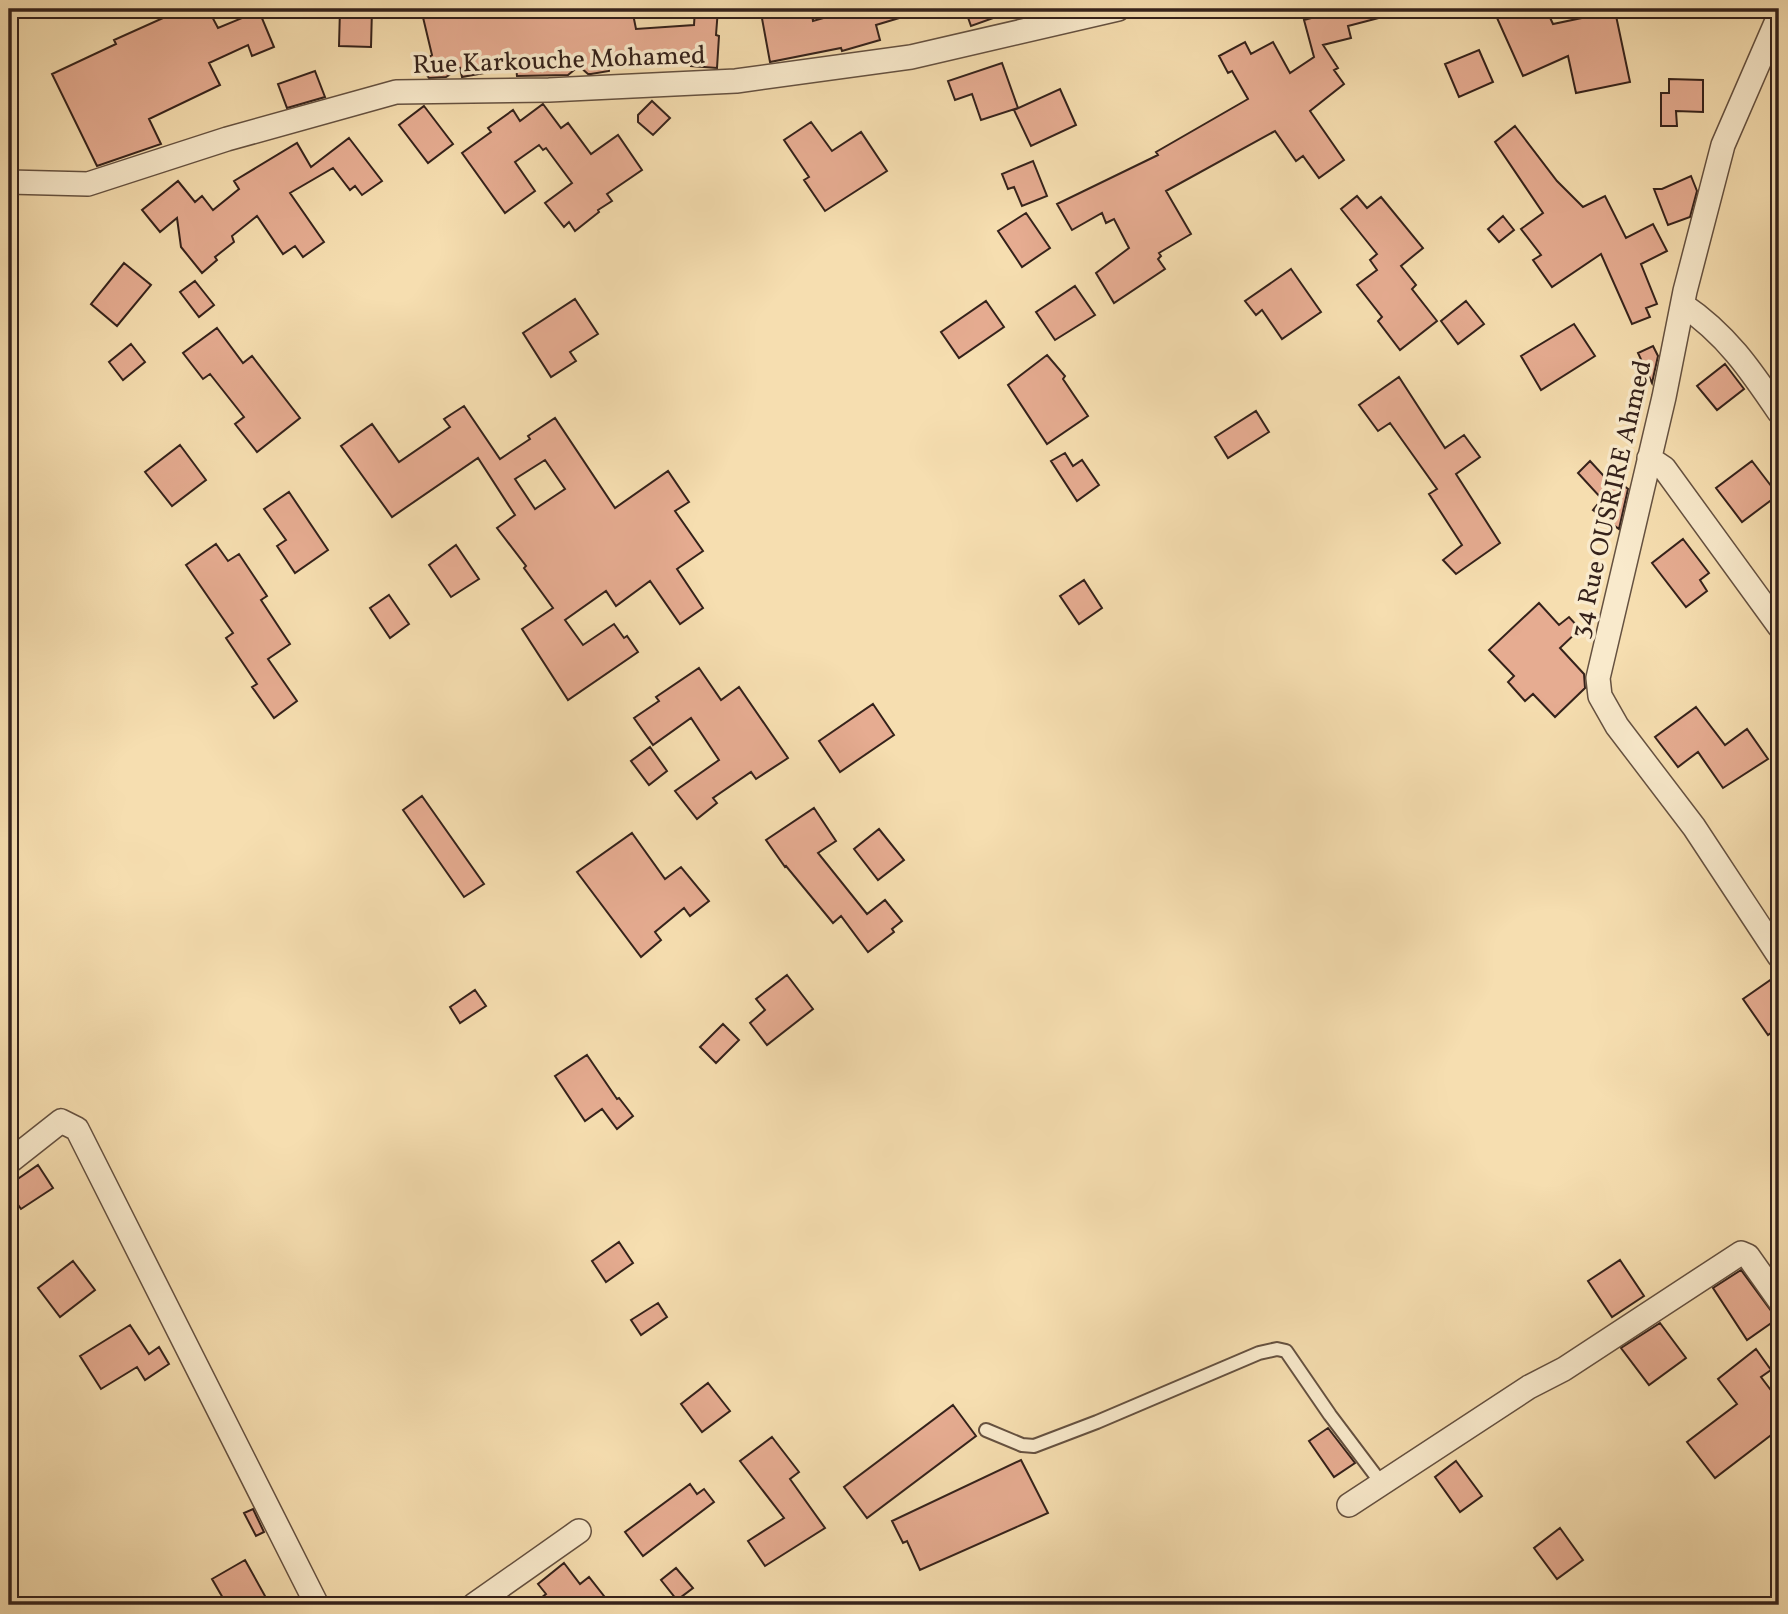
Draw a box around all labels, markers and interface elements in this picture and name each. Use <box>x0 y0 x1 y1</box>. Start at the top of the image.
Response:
street label: Rue Karkouche Mohamed <box>412 38 706 84</box>
street label: 34 Rue OUSRIRE Ahmed <box>1562 357 1661 642</box>

